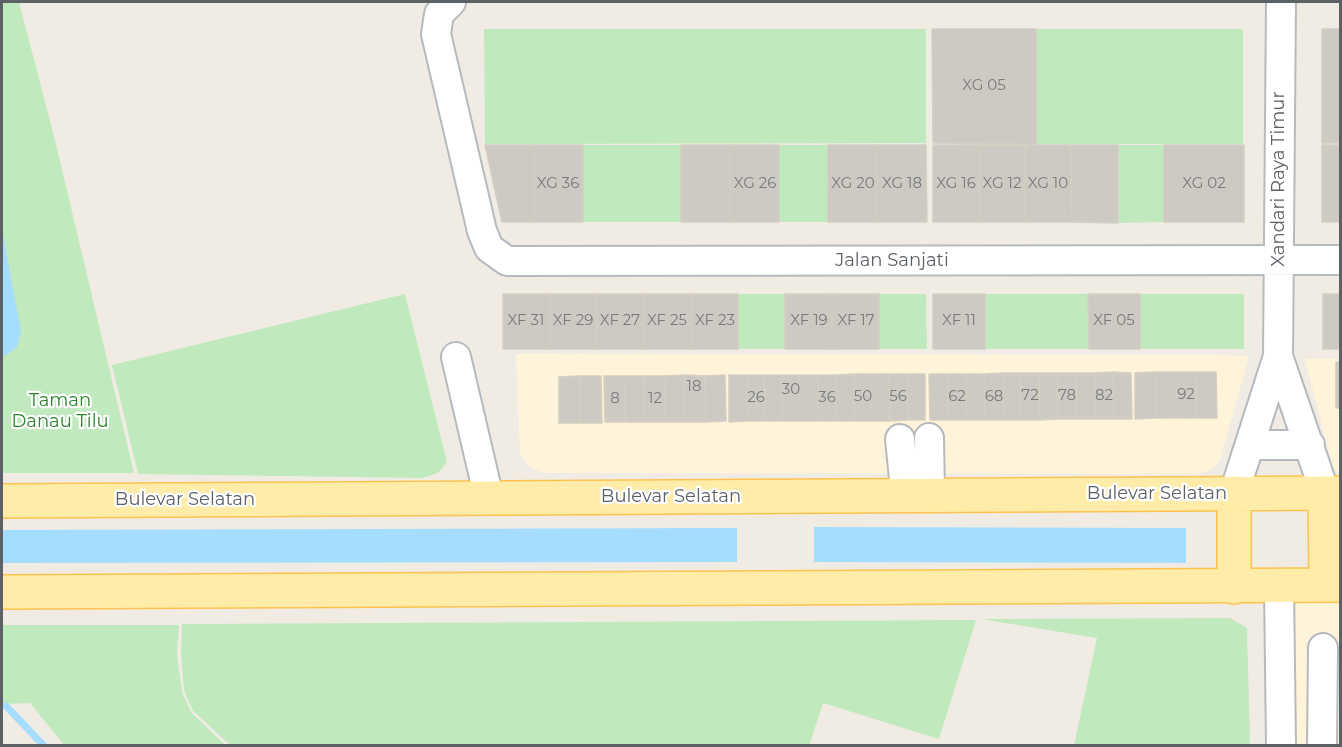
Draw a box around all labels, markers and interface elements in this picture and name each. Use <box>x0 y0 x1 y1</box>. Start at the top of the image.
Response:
house number: XG 05 <box>962 77 1006 95</box>
street label: Xandari Raya Timur <box>1268 91 1290 267</box>
house number: XG 36 <box>537 175 579 193</box>
house number: XG 26 <box>734 175 776 193</box>
house number: XG 20 <box>831 175 875 193</box>
house number: XG 18 <box>882 175 922 193</box>
house number: XG 16 <box>936 175 976 193</box>
house number: XG 12 <box>983 175 1021 193</box>
house number: XG 10 <box>1028 175 1068 193</box>
house number: XG 02 <box>1182 175 1226 193</box>
street label: Jalan Sanjati <box>835 250 949 272</box>
house number: XF 31 <box>508 312 544 330</box>
house number: XF 29 <box>553 312 593 330</box>
house number: XF 27 <box>600 312 640 330</box>
house number: XF 25 <box>647 312 687 330</box>
house number: XF 23 <box>695 312 735 330</box>
house number: XF 19 <box>790 312 828 330</box>
house number: XF 17 <box>837 312 875 330</box>
house number: XF 11 <box>942 312 976 330</box>
house number: XF 05 <box>1093 312 1135 330</box>
house number: 18 <box>687 378 701 396</box>
house number: 30 <box>782 381 800 399</box>
house number: 92 <box>1177 386 1195 404</box>
house number: 72 <box>1021 387 1039 405</box>
house number: 78 <box>1058 387 1076 405</box>
house number: 82 <box>1095 387 1113 405</box>
house number: 50 <box>854 388 872 406</box>
house number: 56 <box>889 388 907 406</box>
house number: 62 <box>948 388 966 406</box>
house number: 68 <box>985 388 1003 406</box>
house number: 26 <box>747 389 765 407</box>
house number: 36 <box>818 389 836 407</box>
park label: Taman Danau Tilu <box>11 390 109 432</box>
house number: 8 <box>610 390 620 408</box>
house number: 12 <box>648 390 662 408</box>
street label: Bulevar Selatan <box>1087 483 1227 505</box>
street label: Bulevar Selatan <box>601 486 741 508</box>
street label: Bulevar Selatan <box>115 489 255 511</box>

